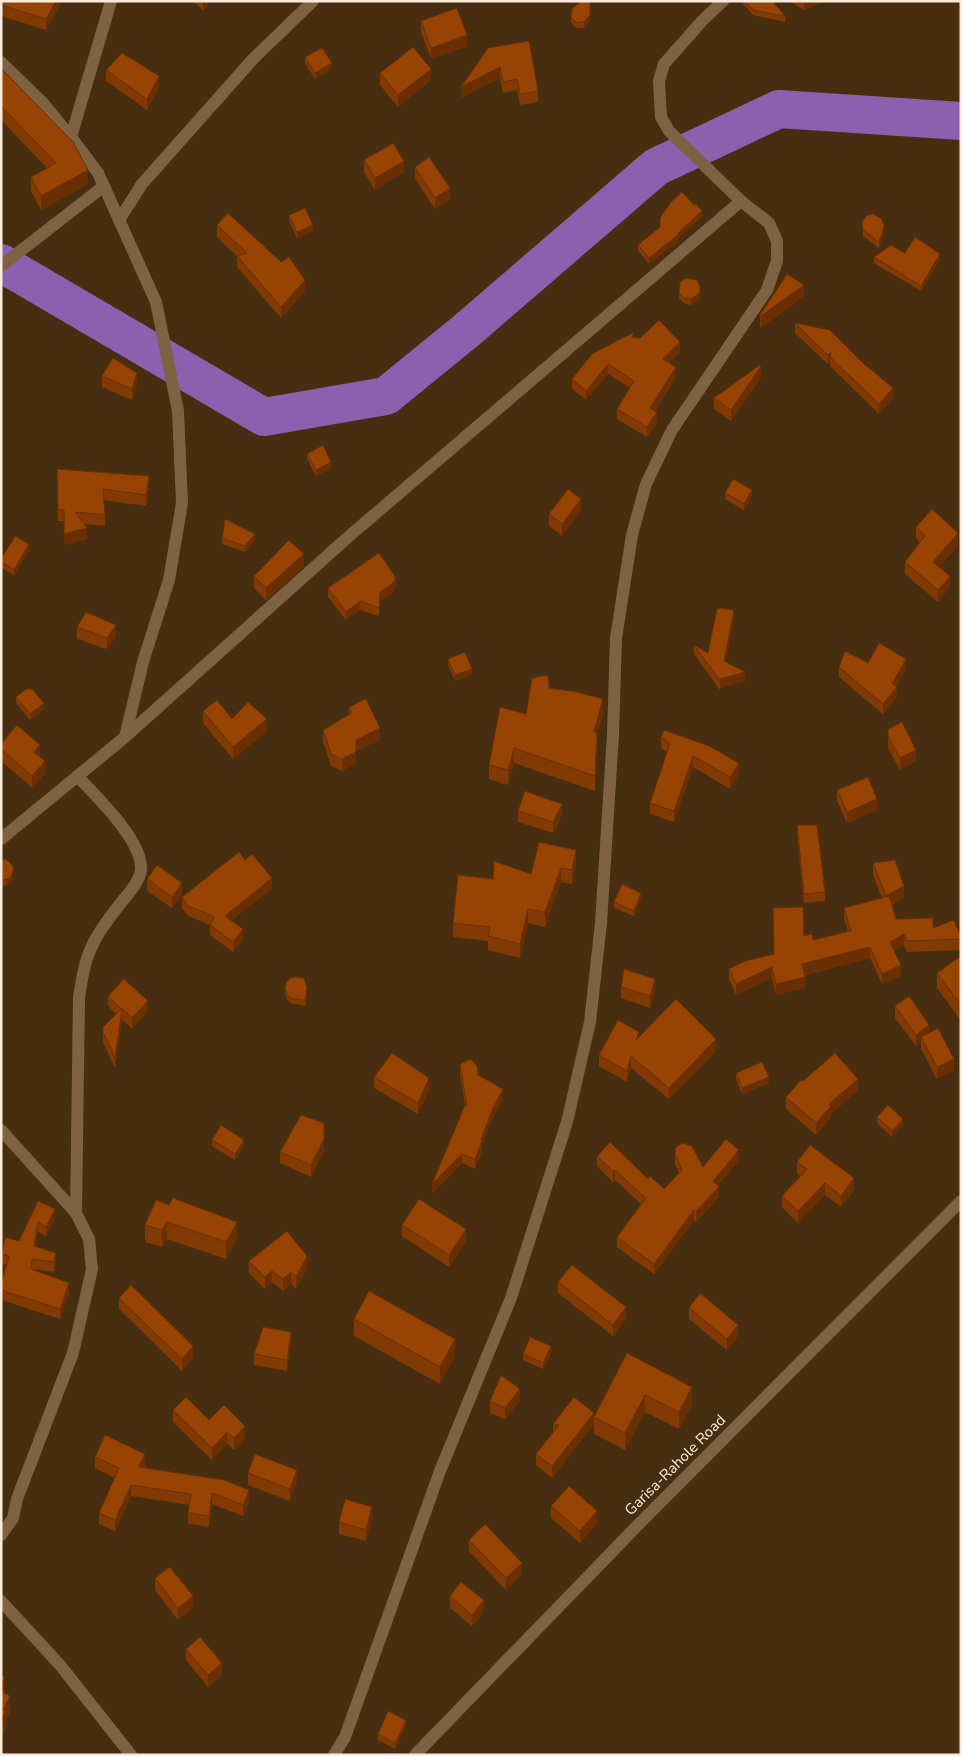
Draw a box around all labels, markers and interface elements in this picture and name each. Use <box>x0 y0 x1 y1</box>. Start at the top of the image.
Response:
street label: Garisa-Rahole Road <box>620 1410 730 1520</box>

